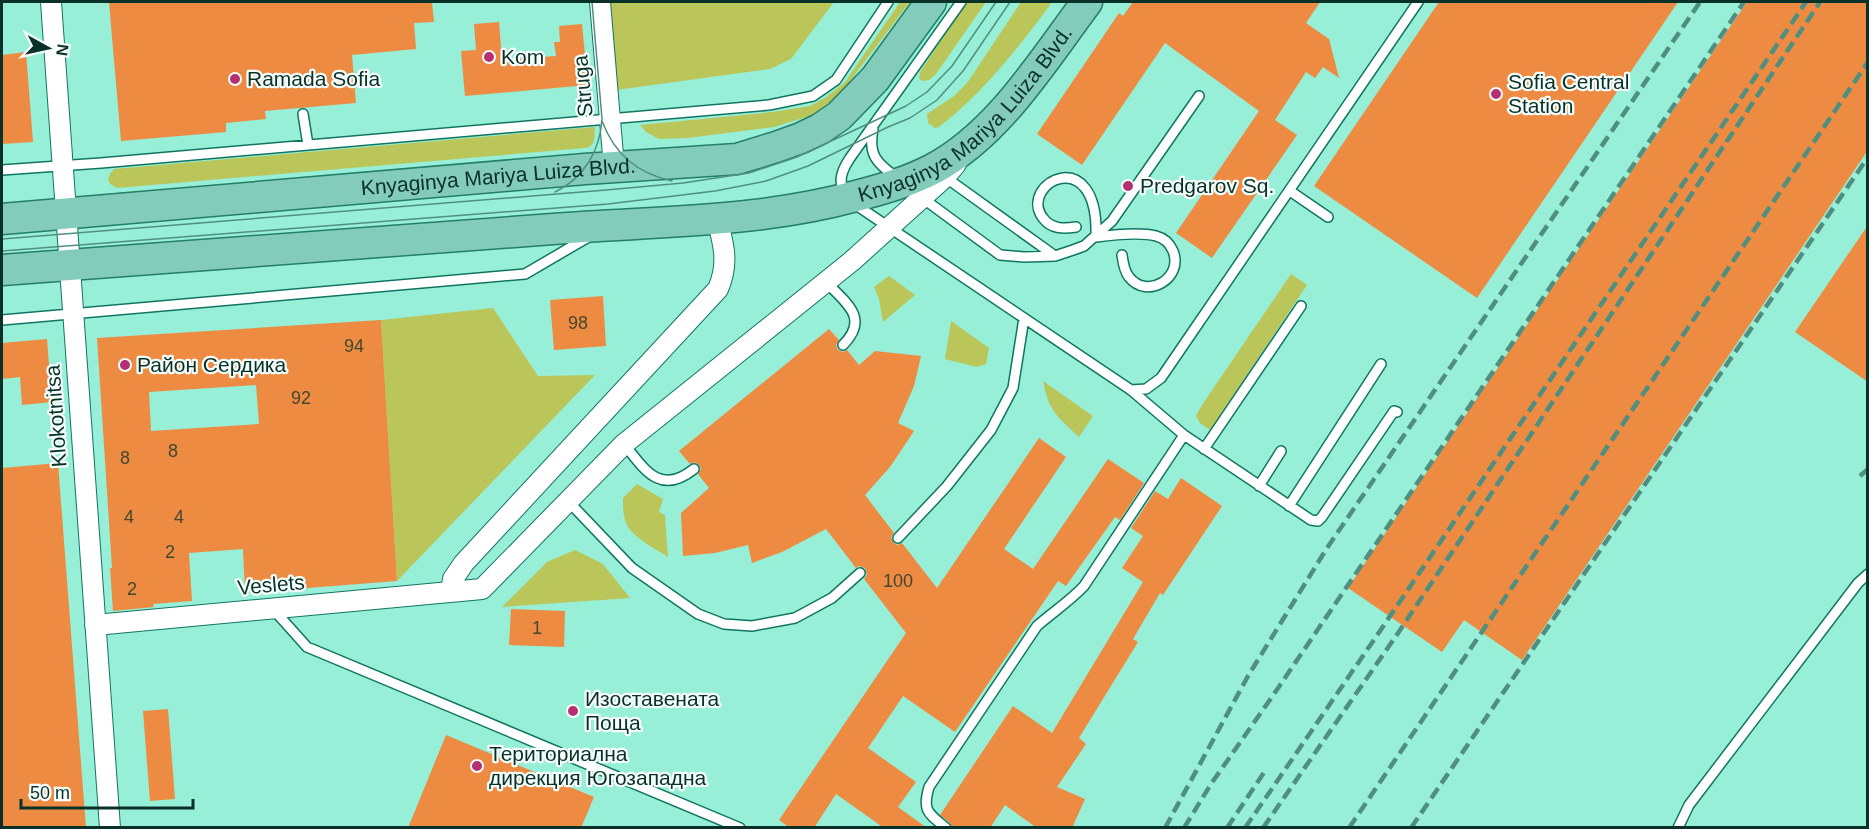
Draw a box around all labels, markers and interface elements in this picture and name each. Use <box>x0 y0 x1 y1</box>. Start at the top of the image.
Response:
north arrow <box>18 18 78 78</box>
street label: Knyaginya Mariya Luiza Blvd. <box>855 21 1076 206</box>
text: N <box>53 43 72 57</box>
place label: Kom <box>501 45 544 68</box>
marker: Kom <box>482 50 496 64</box>
street label: Struga <box>568 54 597 118</box>
place label: Ramada Sofia <box>247 67 380 90</box>
place label: Sofia Central Station <box>1508 70 1629 117</box>
marker: Ramada Sofia <box>228 72 242 86</box>
marker: Sofia Central Station <box>1489 87 1503 101</box>
street label: Knyaginya Mariya Luiza Blvd. <box>360 154 636 199</box>
place label: Predgarov Sq. <box>1140 174 1274 197</box>
marker: Predgarov Sq. <box>1121 179 1135 193</box>
house number: 98 <box>568 313 588 333</box>
house number: 94 <box>344 336 364 356</box>
place label: Район Сердика <box>137 353 287 376</box>
marker: Район Сердика <box>118 358 132 372</box>
street label: Klokotnitsa <box>40 364 71 468</box>
house number: 92 <box>291 388 311 408</box>
house number: 8 <box>168 441 178 461</box>
house number: 8 <box>120 448 130 468</box>
house number: 4 <box>124 507 134 527</box>
house number: 4 <box>174 507 184 527</box>
house number: 2 <box>165 542 175 562</box>
street label: Veslets <box>236 570 306 599</box>
house number: 100 <box>883 571 913 591</box>
house number: 2 <box>127 579 137 599</box>
house number: 1 <box>532 618 542 638</box>
place label: Изоставената Поща <box>585 687 720 734</box>
marker: Изоставената Поща <box>566 704 580 718</box>
place label: Териториална дирекция Югозападна <box>489 742 707 789</box>
marker: Териториална дирекция Югозападна <box>470 759 484 773</box>
scale bar <box>21 772 194 810</box>
text: 50 m <box>30 783 70 803</box>

